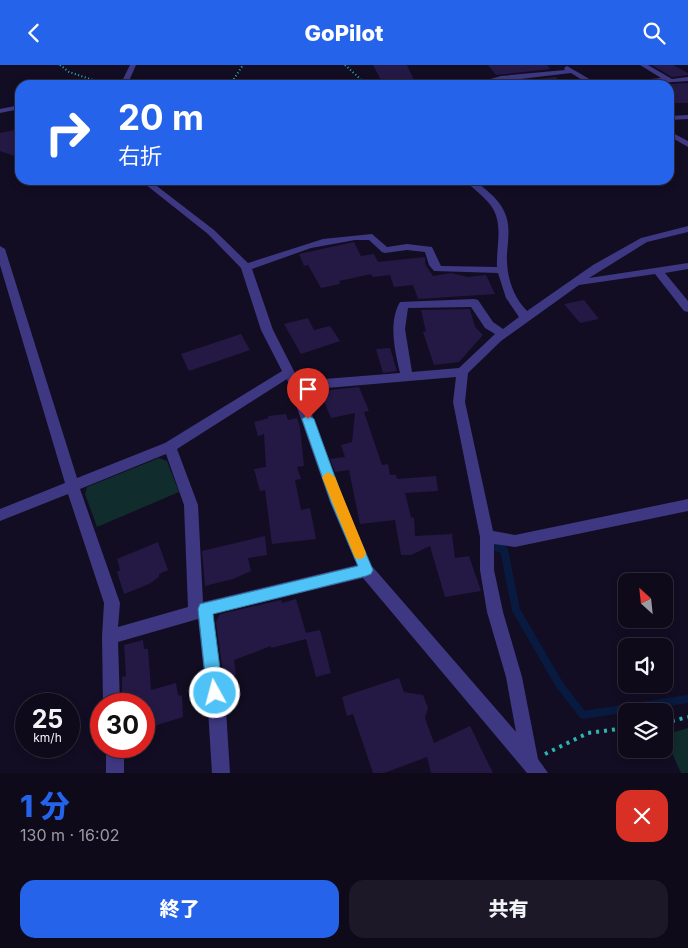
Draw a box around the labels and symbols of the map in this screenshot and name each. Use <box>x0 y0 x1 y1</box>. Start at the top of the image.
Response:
pin <box>287 368 329 419</box>
north arrow <box>618 573 672 627</box>
position arrow <box>188 666 240 718</box>
speed limit sign: 30 <box>90 693 155 758</box>

